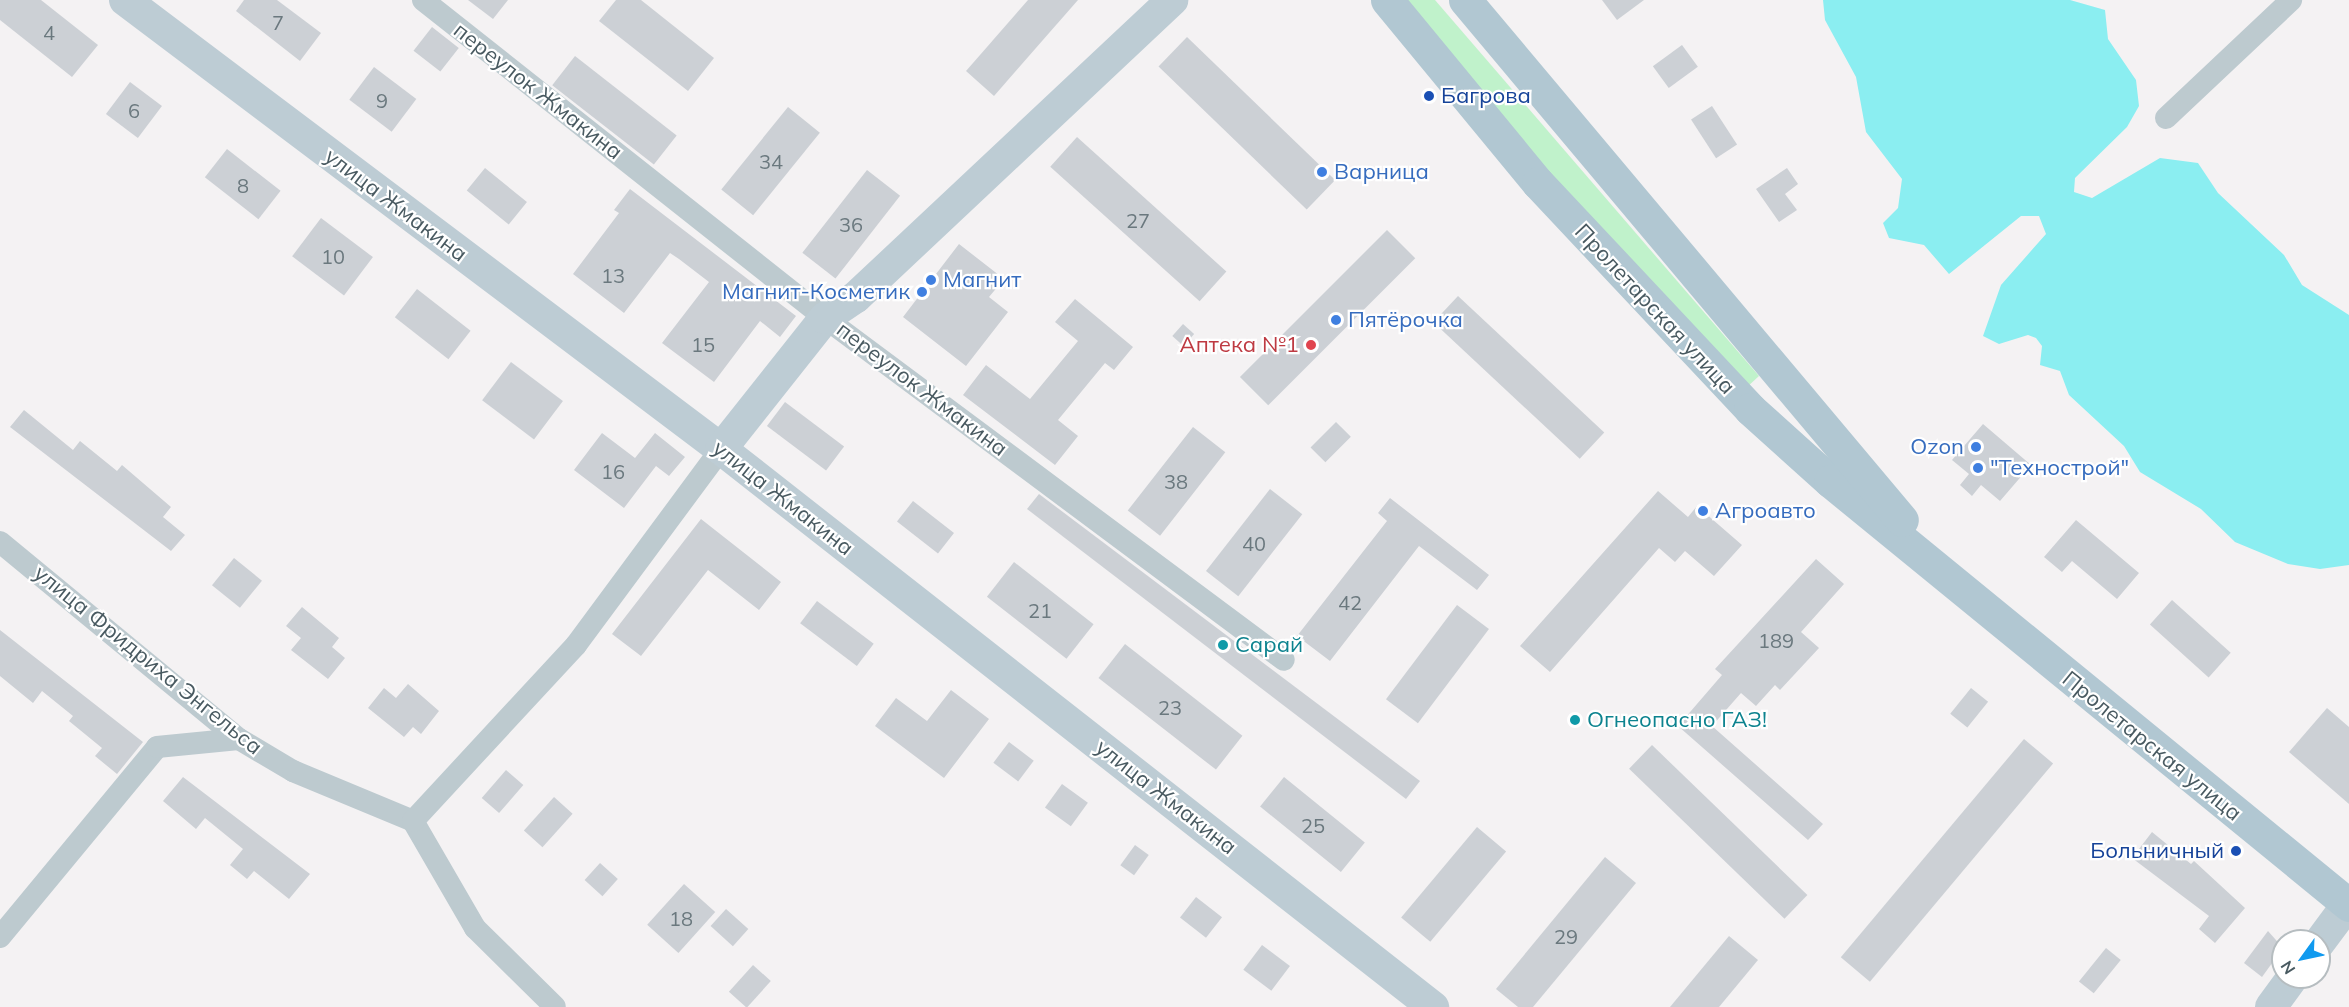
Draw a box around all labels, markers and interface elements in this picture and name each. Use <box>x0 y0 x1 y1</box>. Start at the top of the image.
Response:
house number: 7 <box>272 10 284 34</box>
street label: переулок Жмакина <box>448 17 628 165</box>
house number: 4 <box>43 20 55 44</box>
place label: Багрова <box>1441 83 1531 109</box>
house number: 9 <box>376 88 388 112</box>
marker: Багрова <box>1422 89 1436 103</box>
house number: 6 <box>128 98 140 122</box>
street label: улица Жмакина <box>320 143 472 267</box>
house number: 34 <box>759 149 783 173</box>
place label: Варница <box>1334 159 1429 185</box>
marker: Варница <box>1315 165 1329 179</box>
house number: 8 <box>237 173 249 197</box>
house number: 27 <box>1126 208 1150 232</box>
house number: 36 <box>839 212 863 236</box>
street label: Пролетарская улица <box>1569 218 1741 400</box>
house number: 10 <box>321 244 345 268</box>
house number: 13 <box>601 263 625 287</box>
place label: Магнит <box>943 267 1021 293</box>
marker: Магнит <box>924 273 938 287</box>
place label: Магнит-Косметик <box>722 279 910 305</box>
marker: Магнит-Косметик <box>915 285 929 299</box>
place label: Пятёрочка <box>1348 307 1463 333</box>
marker: Пятёрочка <box>1329 313 1343 327</box>
street label: переулок Жмакина <box>831 316 1013 462</box>
house number: 15 <box>691 332 715 356</box>
place label: Аптека №1 <box>1179 332 1299 358</box>
marker: Аптека №1 <box>1304 338 1318 352</box>
place label: Ozon <box>1910 434 1964 460</box>
street label: улица Жмакина <box>707 435 859 561</box>
marker: Ozon <box>1969 440 1983 454</box>
place label: "Технострой" <box>1990 455 2129 481</box>
house number: 16 <box>601 459 625 483</box>
marker: "Технострой" <box>1971 461 1985 475</box>
house number: 38 <box>1164 469 1188 493</box>
place label: Агроавто <box>1715 498 1816 524</box>
marker: Агроавто <box>1696 504 1710 518</box>
house number: 40 <box>1242 531 1266 555</box>
street label: улица Фридриха Энгельса <box>28 560 268 760</box>
house number: 42 <box>1338 590 1362 614</box>
house number: 21 <box>1028 598 1052 622</box>
house number: 189 <box>1758 628 1794 652</box>
place label: Сарай <box>1235 632 1303 658</box>
marker: Сарай <box>1216 638 1230 652</box>
street label: Пролетарская улица <box>2057 666 2247 826</box>
house number: 23 <box>1158 695 1182 719</box>
place label: Огнеопасно ГАЗ! <box>1587 707 1767 733</box>
marker: Огнеопасно ГАЗ! <box>1568 713 1582 727</box>
street label: улица Жмакина <box>1090 734 1242 860</box>
house number: 25 <box>1301 813 1325 837</box>
place label: Больничный <box>2090 838 2224 864</box>
marker: Больничный <box>2229 844 2243 858</box>
house number: 18 <box>669 906 693 930</box>
house number: 29 <box>1554 924 1578 948</box>
north arrow <box>2271 929 2331 989</box>
text: N <box>2276 957 2299 978</box>

